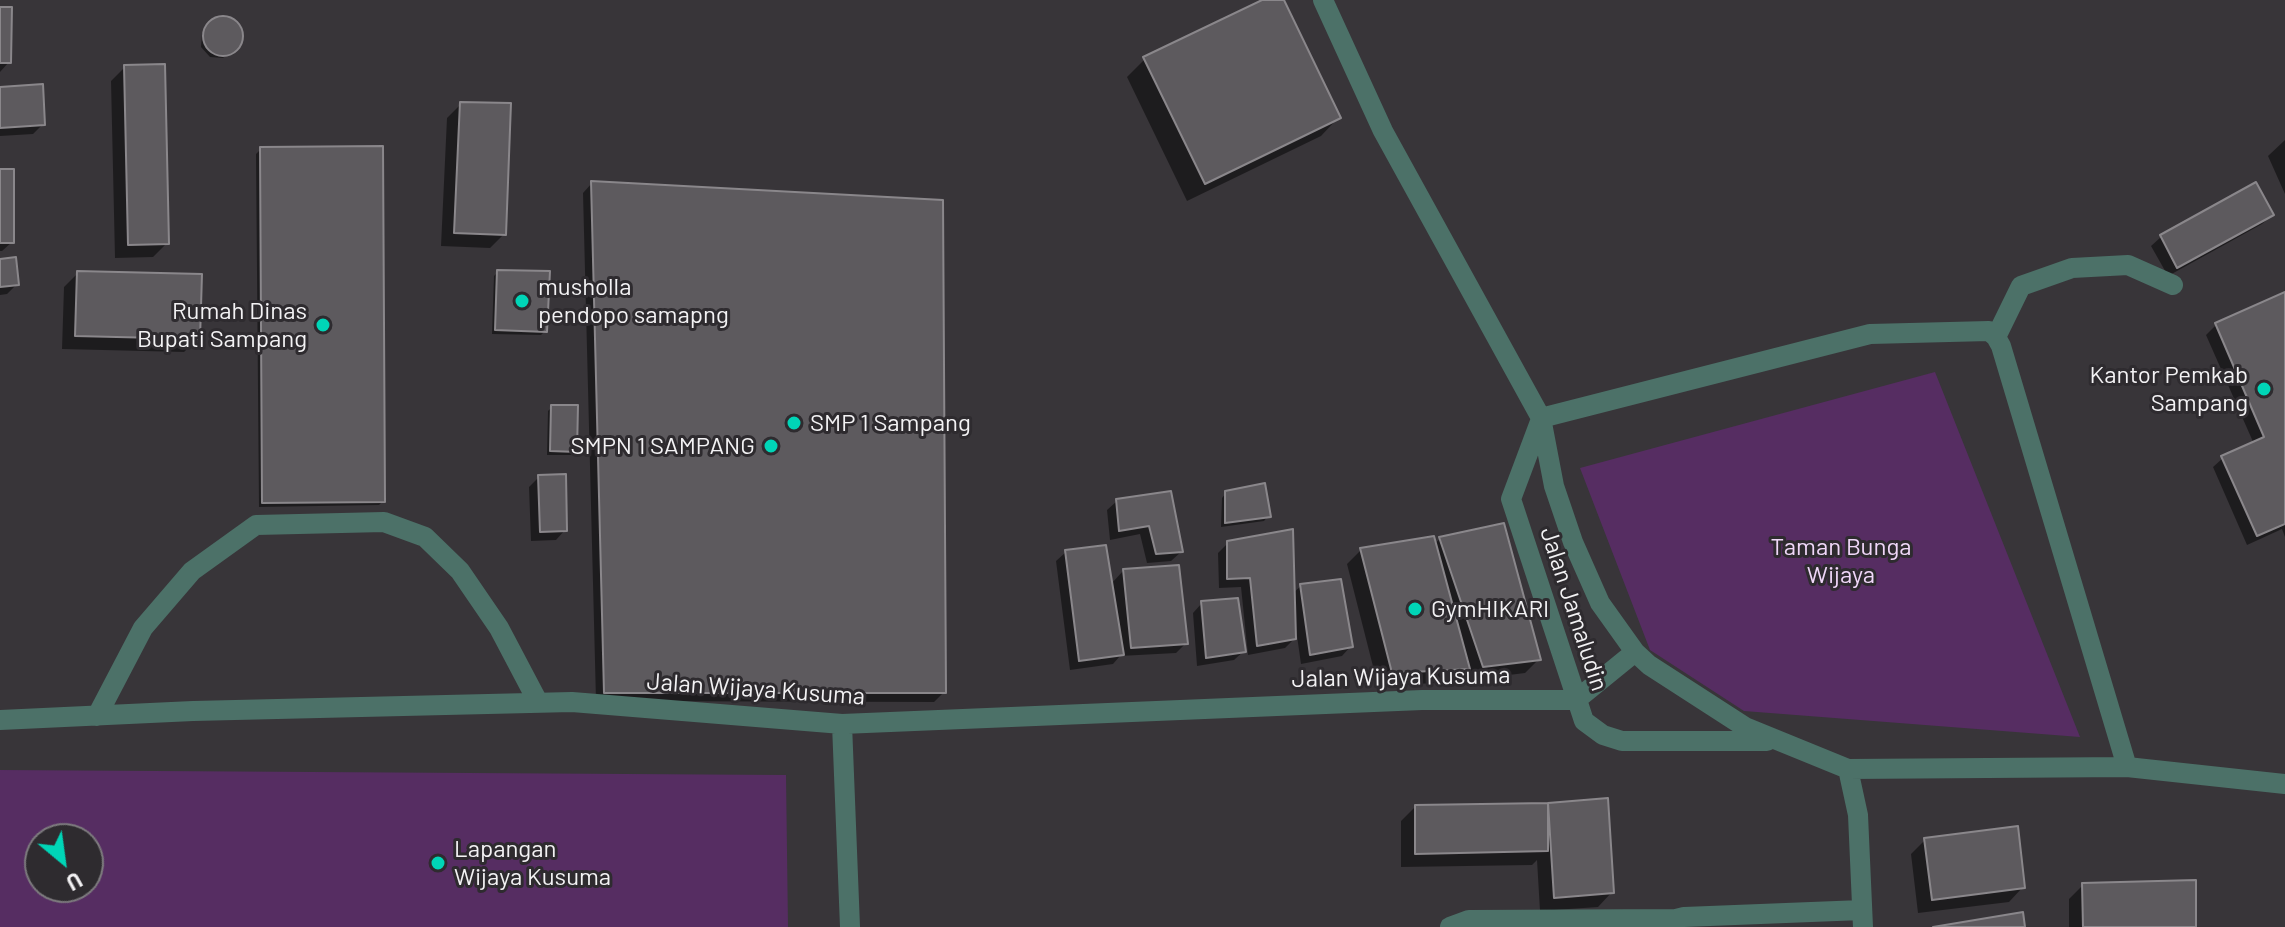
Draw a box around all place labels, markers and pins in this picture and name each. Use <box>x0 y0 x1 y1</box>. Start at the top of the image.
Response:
place label: musholla pendopo samapng <box>538 273 729 329</box>
marker: musholla pendopo samapng <box>513 292 531 310</box>
place label: Rumah Dinas Bupati Sampang <box>137 297 307 353</box>
marker: Rumah Dinas Bupati Sampang <box>314 316 332 334</box>
place label: Kantor Pemkab Sampang <box>2090 361 2248 417</box>
marker: Kantor Pemkab Sampang <box>2255 380 2273 398</box>
place label: SMP 1 Sampang <box>810 409 971 437</box>
marker: SMP 1 Sampang <box>785 414 803 432</box>
place label: SMPN 1 SAMPANG <box>570 432 755 460</box>
marker: SMPN 1 SAMPANG <box>762 437 780 455</box>
place label: GymHIKARI <box>1431 595 1549 623</box>
marker: GymHIKARI <box>1406 600 1424 618</box>
place label: Lapangan Wijaya Kusuma <box>454 835 611 891</box>
marker: Lapangan Wijaya Kusuma <box>429 854 447 872</box>

